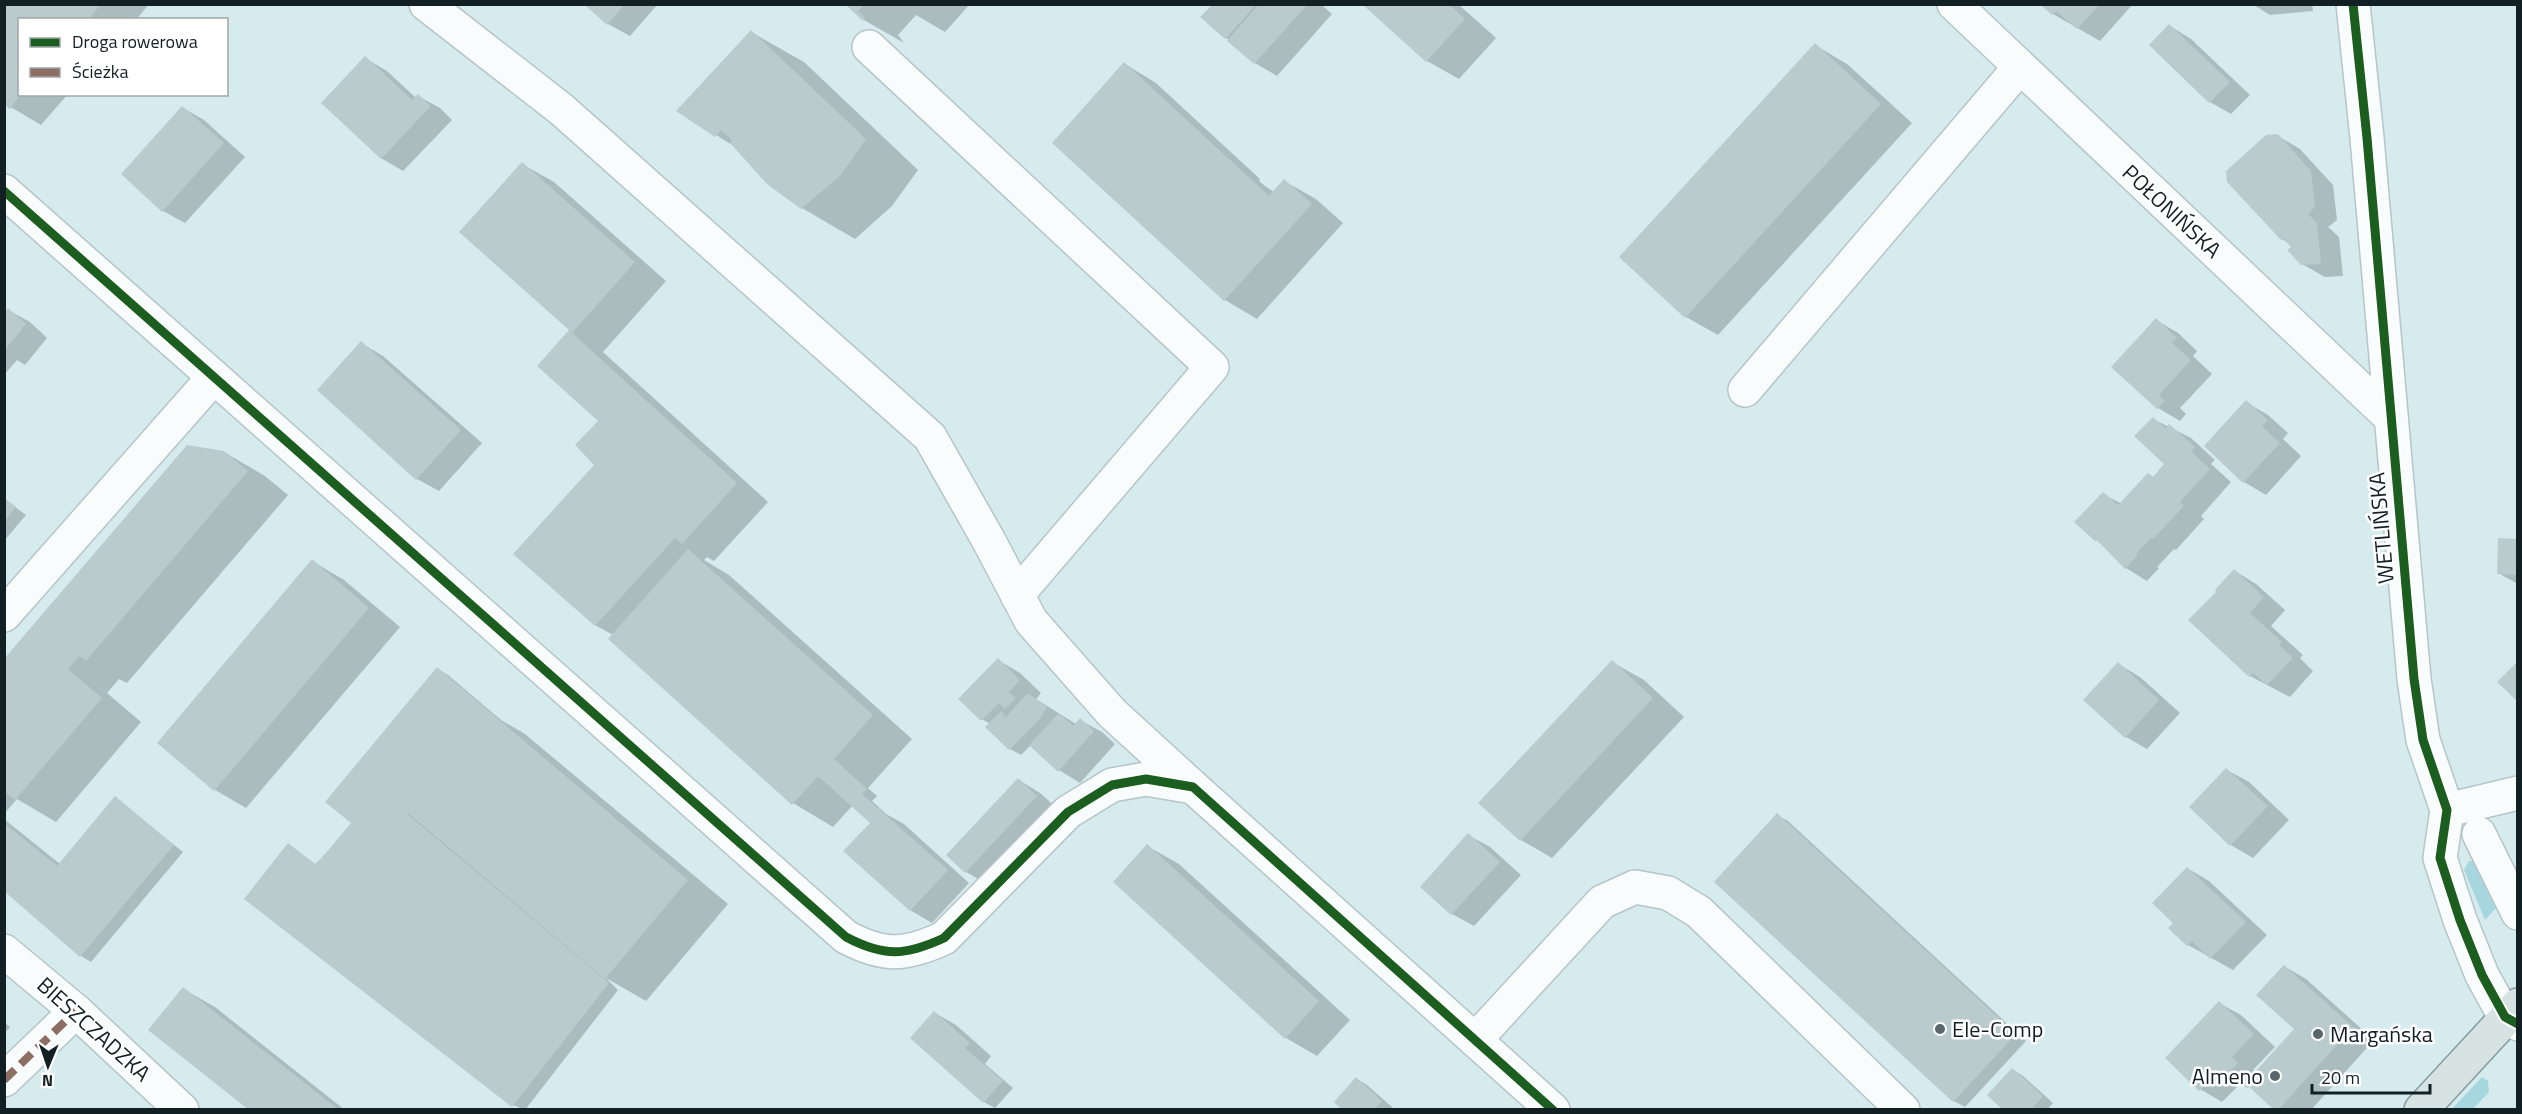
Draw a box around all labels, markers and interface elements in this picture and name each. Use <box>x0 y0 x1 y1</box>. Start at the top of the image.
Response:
legend <box>18 18 228 96</box>
text: Droga rowerowa <box>72 28 198 55</box>
text: Ścieżka <box>72 58 128 85</box>
street label: POŁONIŃSKA <box>2115 156 2229 266</box>
street label: WETLIŃSKA <box>2359 471 2403 585</box>
street label: BIESZCZADZKA <box>29 969 159 1089</box>
place label: Ele-Comp <box>1952 1012 2043 1046</box>
place label: Margańska <box>2330 1017 2433 1051</box>
marker: Ele-Comp <box>1933 1022 1947 1036</box>
marker: Margańska <box>2311 1027 2325 1041</box>
north arrow <box>18 1036 78 1096</box>
scale bar <box>2312 1057 2430 1095</box>
place label: Almeno <box>2192 1059 2263 1093</box>
text: 20 m <box>2321 1064 2360 1091</box>
text: N <box>42 1069 53 1093</box>
marker: Almeno <box>2268 1069 2282 1083</box>

